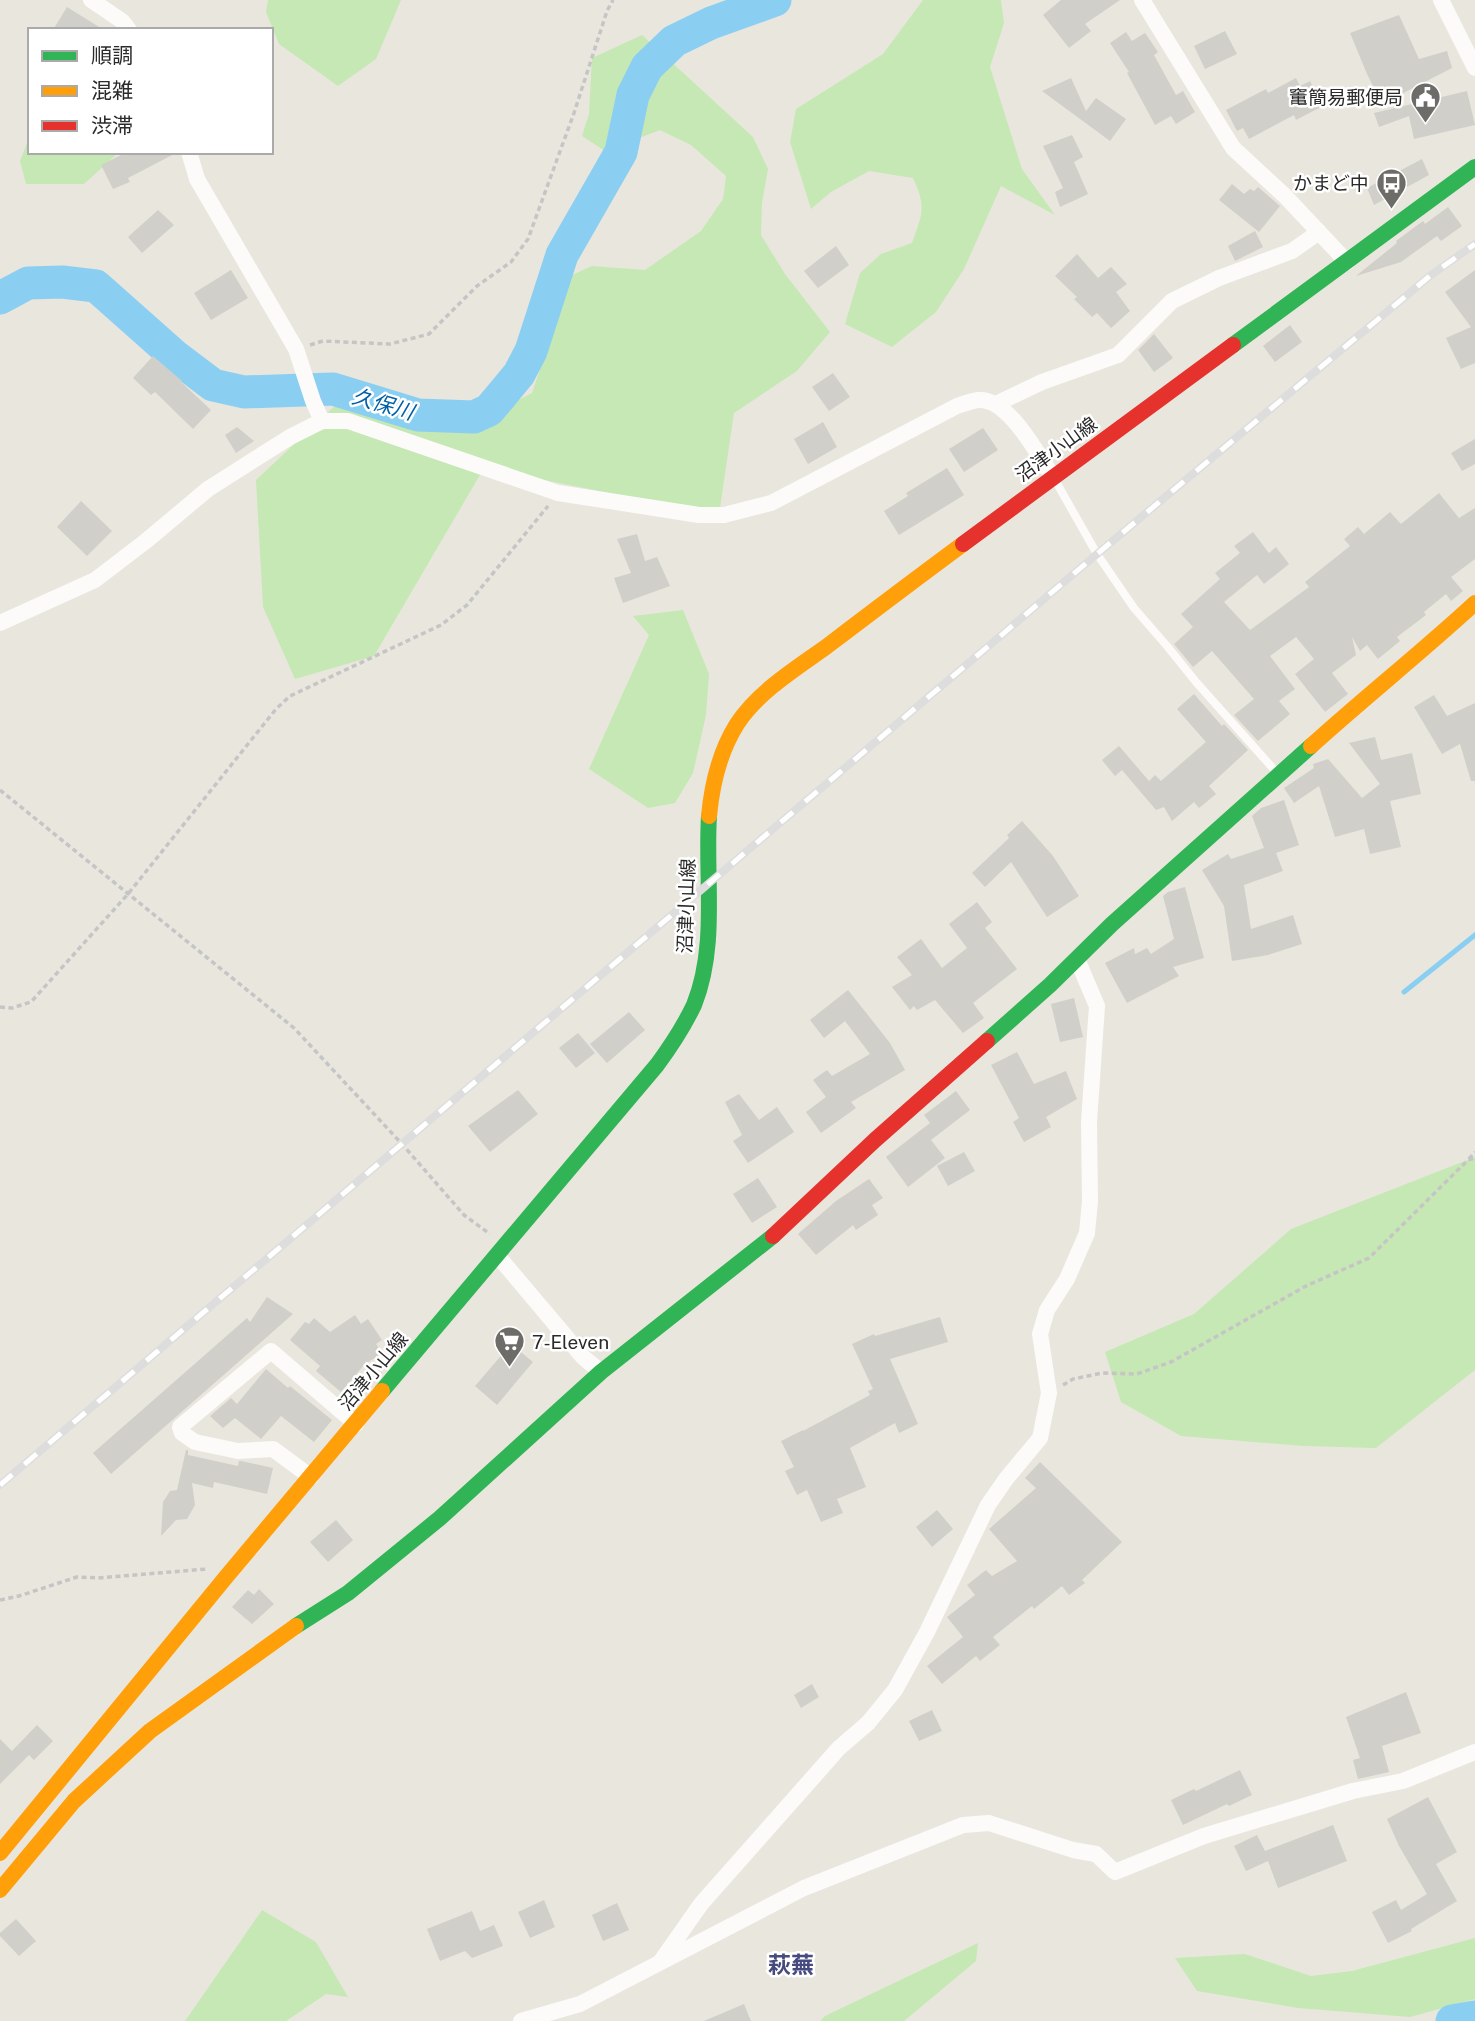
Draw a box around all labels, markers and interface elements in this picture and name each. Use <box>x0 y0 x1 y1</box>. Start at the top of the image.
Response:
legend <box>28 28 273 154</box>
text: 順調 <box>91 43 133 68</box>
text: 混雑 <box>91 78 133 103</box>
public building icon: 竃簡易郵便局 <box>1409 80 1443 124</box>
place label: 竃簡易郵便局 <box>1289 86 1403 108</box>
text: 渋滞 <box>91 113 133 138</box>
bus stop icon: かまど中 <box>1375 166 1409 210</box>
place label: かまど中 <box>1293 172 1369 194</box>
water label: 久保川 <box>349 383 419 425</box>
street label: 沼津小山線 <box>1011 412 1101 486</box>
street label: 沼津小山線 <box>673 858 699 954</box>
supermarket icon: 7-Eleven <box>492 1325 526 1369</box>
street label: 沼津小山線 <box>334 1328 412 1414</box>
place label: 7-Eleven <box>532 1331 609 1353</box>
district label: 萩蕪 <box>768 1951 814 1978</box>

